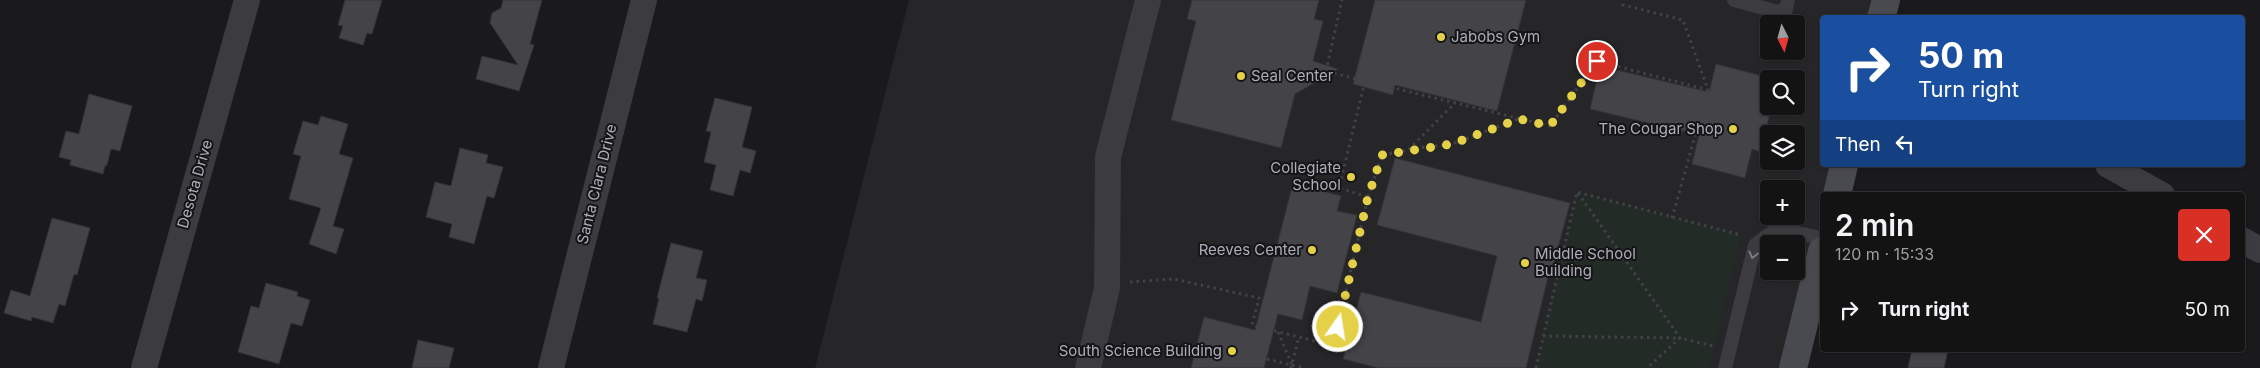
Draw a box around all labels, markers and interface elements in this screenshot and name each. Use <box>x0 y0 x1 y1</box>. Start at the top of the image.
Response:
north arrow <box>1760 15 1805 60</box>
map controls <box>1760 15 1805 280</box>
place label: Jabobs Gym <box>1451 27 1540 46</box>
marker: Jabobs Gym <box>1435 31 1447 43</box>
text: 50 m <box>1918 34 2004 76</box>
icon: right <box>1835 35 1900 100</box>
pin <box>1576 40 1618 82</box>
icon: arrive <box>1583 47 1611 75</box>
place label: Seal Center <box>1251 66 1334 85</box>
marker: Seal Center <box>1235 70 1247 82</box>
button: search <box>1760 70 1805 115</box>
text: Turn right <box>1918 76 2019 102</box>
place label: The Cougar Shop <box>1599 119 1723 138</box>
street label: Santa Clara Drive <box>572 122 621 246</box>
marker: The Cougar Shop <box>1727 123 1739 135</box>
button: layers <box>1760 125 1805 170</box>
icon: left <box>1891 130 1919 158</box>
text: Then <box>1835 133 1881 156</box>
street label: Desota Drive <box>173 137 216 230</box>
place label: Collegiate School <box>1270 158 1341 194</box>
marker: Collegiate School <box>1345 171 1357 183</box>
button: + <box>1760 180 1805 225</box>
text: 2 min <box>1835 207 1914 243</box>
button: close <box>2178 209 2230 261</box>
button: − <box>1760 235 1805 280</box>
place label: Reeves Center <box>1199 240 1302 259</box>
marker: Reeves Center <box>1306 244 1318 256</box>
place label: Middle School Building <box>1535 244 1636 280</box>
text: 120 m · 15:33 <box>1835 244 1934 264</box>
one-way arrow <box>1748 250 1759 259</box>
marker: Middle School Building <box>1519 257 1531 269</box>
icon: right <box>1835 296 1863 324</box>
text: Turn right <box>1878 298 1969 321</box>
text: 50 m <box>2184 298 2230 321</box>
position arrow <box>1311 300 1363 352</box>
place label: South Science Building <box>1059 341 1222 360</box>
marker: South Science Building <box>1226 345 1238 357</box>

